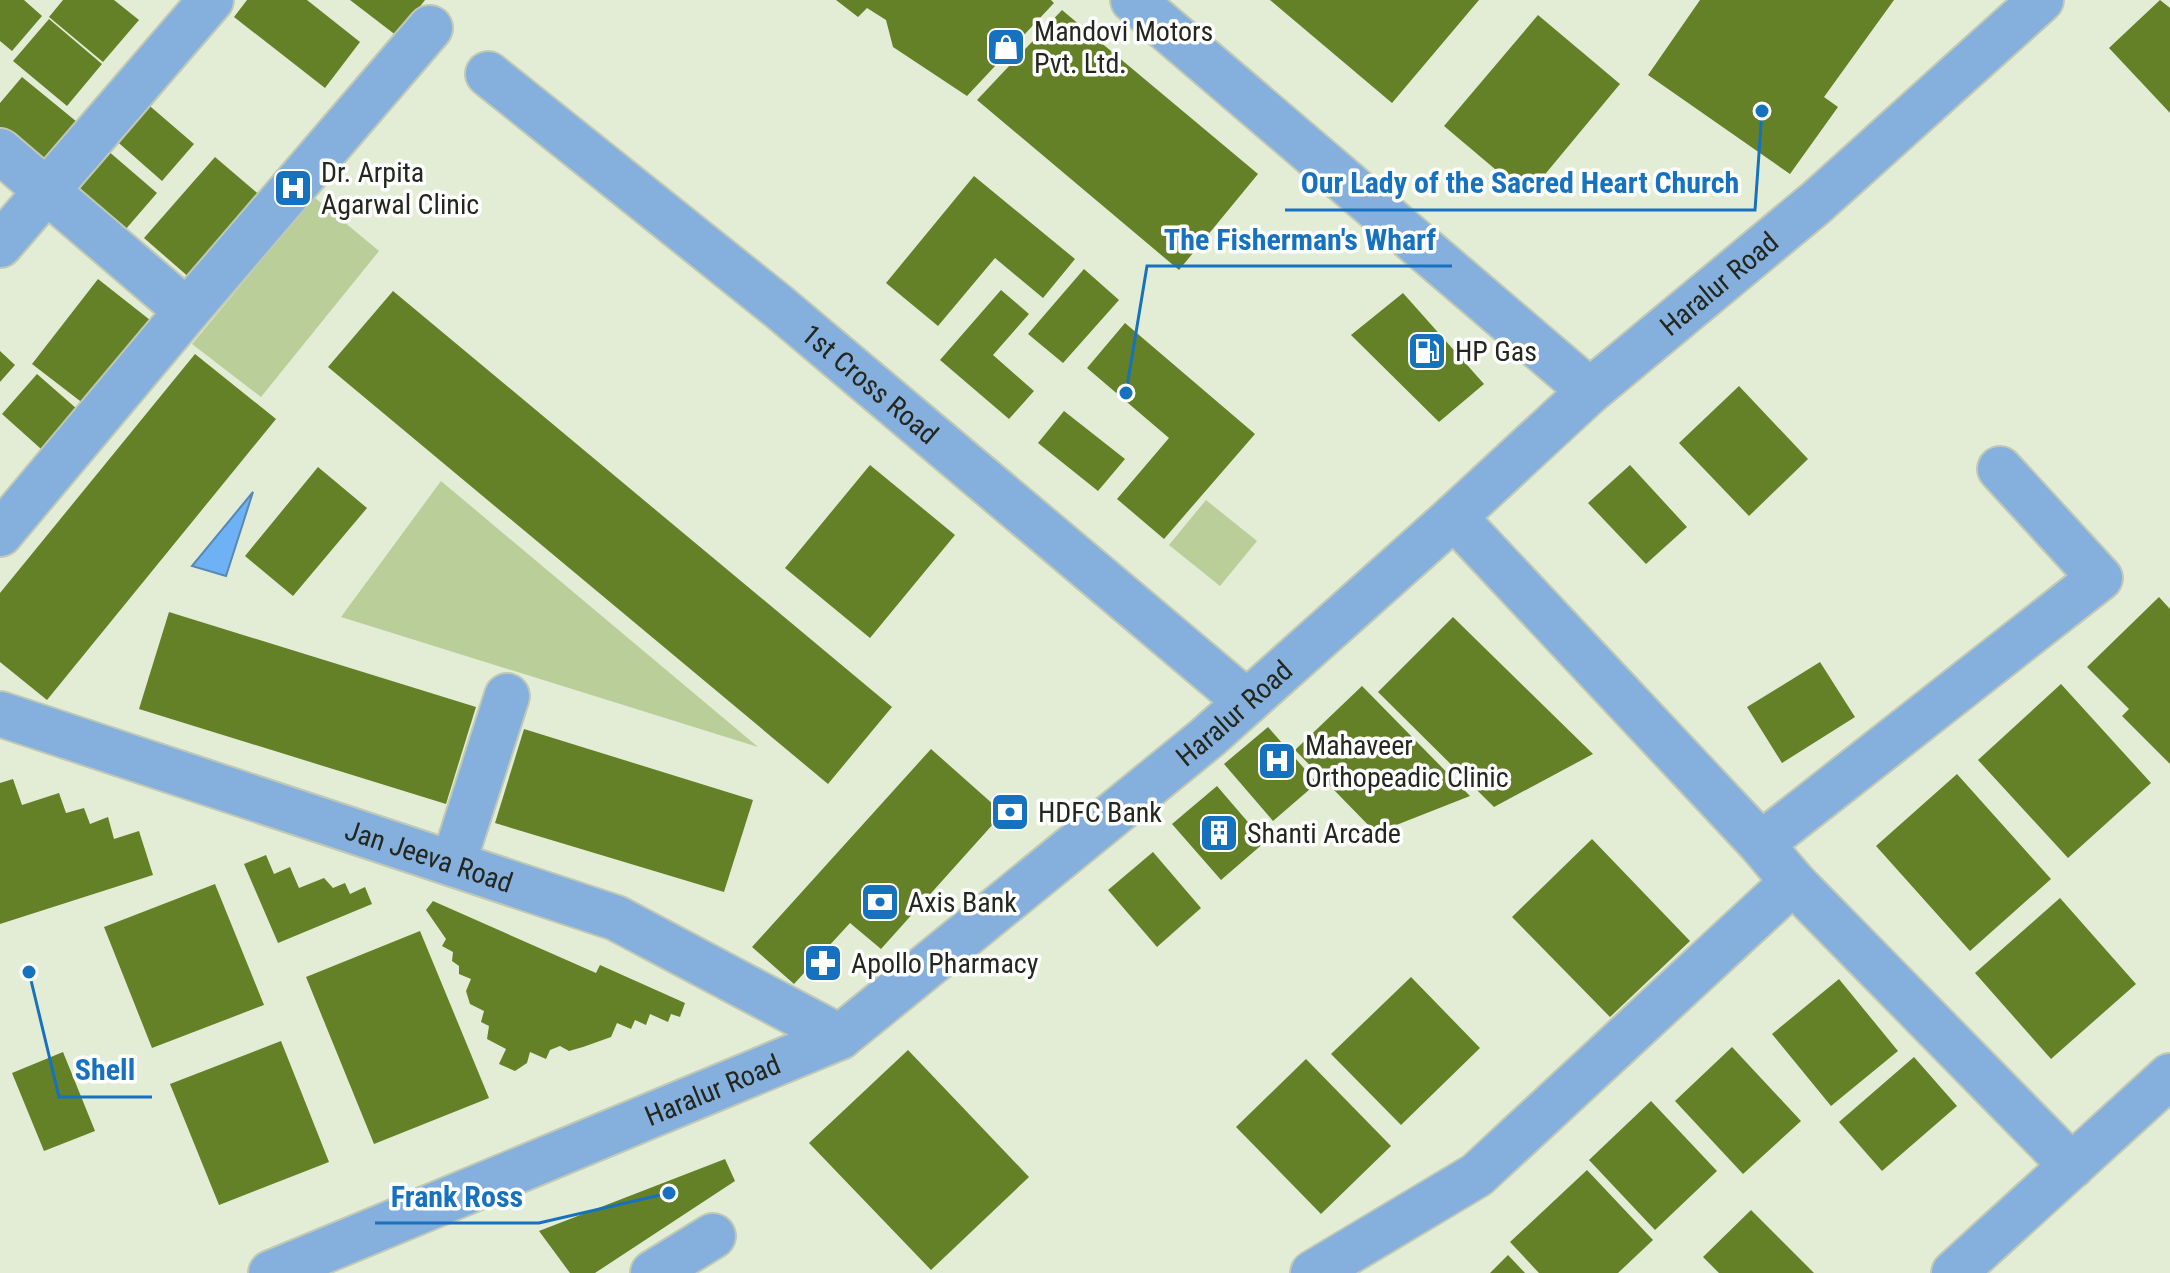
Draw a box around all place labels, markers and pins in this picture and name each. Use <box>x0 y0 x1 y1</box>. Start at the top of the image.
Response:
place label: Mandovi Motors Pvt. Ltd. <box>1034 15 1213 80</box>
shop icon: Mandovi Motors Pvt. Ltd. <box>985 26 1027 68</box>
place label: Dr. Arpita Agarwal Clinic <box>321 156 479 221</box>
callout: Our Lady of the Sacred Heart Church <box>1285 156 1755 210</box>
hospital icon: Dr. Arpita Agarwal Clinic <box>272 167 314 209</box>
callout: The Fisherman's Wharf <box>1147 212 1452 266</box>
fuel station icon: HP Gas <box>1406 330 1448 372</box>
place label: HP Gas <box>1455 335 1537 368</box>
place label: Mahaveer Orthopeadic Clinic <box>1305 729 1509 794</box>
hospital icon: Mahaveer Orthopeadic Clinic <box>1256 740 1298 782</box>
bank icon: HDFC Bank <box>989 791 1031 833</box>
place label: HDFC Bank <box>1038 796 1162 829</box>
building icon: Shanti Arcade <box>1198 812 1240 854</box>
place label: Shanti Arcade <box>1247 817 1401 850</box>
bank icon: Axis Bank <box>859 881 901 923</box>
place label: Axis Bank <box>908 886 1017 919</box>
pharmacy icon: Apollo Pharmacy <box>802 942 844 984</box>
place label: Apollo Pharmacy <box>851 947 1039 980</box>
callout: Shell <box>59 1043 152 1097</box>
callout: Frank Ross <box>375 1169 539 1223</box>

